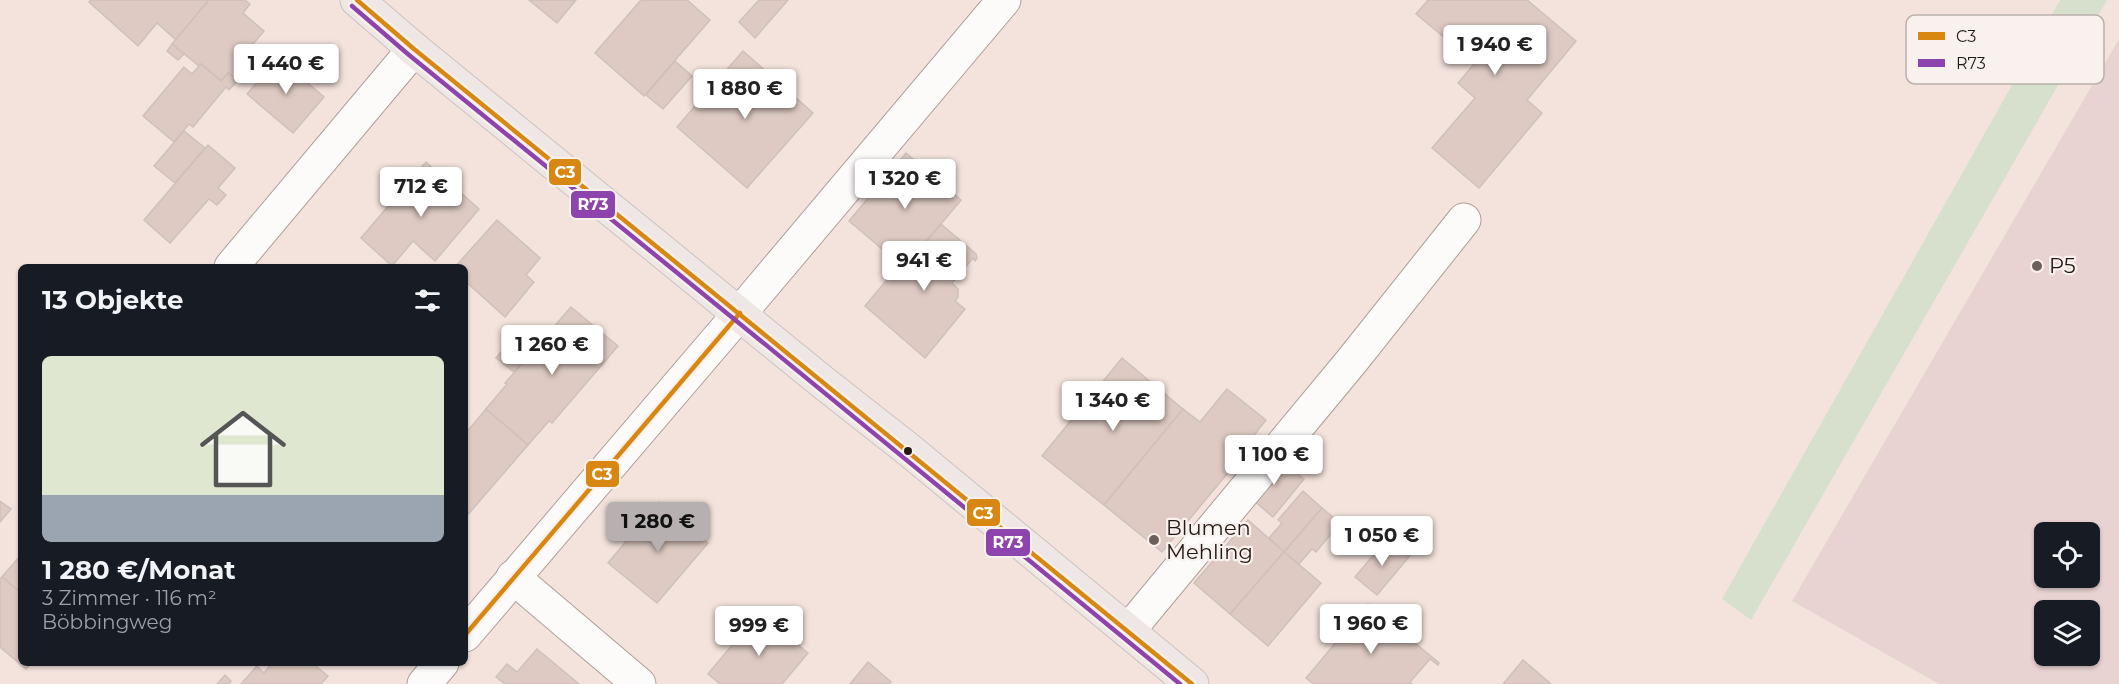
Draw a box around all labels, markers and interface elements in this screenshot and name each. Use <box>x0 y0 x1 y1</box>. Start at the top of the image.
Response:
legend <box>1906 15 2104 84</box>
pin: 1 940 € <box>1440 25 1550 76</box>
text: C3 <box>1956 27 1976 46</box>
text: 1 940 € <box>1457 32 1533 56</box>
pin: 1 440 € <box>231 44 341 95</box>
text: 1 440 € <box>248 51 324 75</box>
text: R73 <box>1956 54 1986 73</box>
pin: 1 880 € <box>690 69 800 120</box>
text: 1 880 € <box>707 76 783 100</box>
line badge: C3 <box>548 158 582 186</box>
pin: 1 320 € <box>850 159 960 210</box>
text: C3 <box>554 163 576 182</box>
text: 1 320 € <box>869 166 941 190</box>
pin: 712 € <box>379 167 463 218</box>
text: 712 € <box>394 174 448 198</box>
line badge: R73 <box>570 190 616 219</box>
text: R73 <box>577 195 609 214</box>
pin: 941 € <box>882 241 966 292</box>
text: 941 € <box>896 248 952 272</box>
place label: P5 <box>2049 253 2076 278</box>
marker: P5 <box>2030 259 2044 273</box>
text: 13 Objekte <box>42 284 183 316</box>
icon: filters <box>411 284 444 317</box>
pin: 1 260 € <box>497 325 607 376</box>
text: 1 260 € <box>515 332 589 356</box>
pin: 1 340 € <box>1058 381 1168 432</box>
text: 1 340 € <box>1076 388 1150 412</box>
icon: home <box>189 395 297 503</box>
pin: 1 100 € <box>1219 435 1329 486</box>
text: 1 100 € <box>1239 442 1309 466</box>
unlabelled marker <box>902 445 914 457</box>
line badge: C3 <box>585 460 620 488</box>
text: C3 <box>591 465 613 484</box>
line badge: C3 <box>966 498 1001 527</box>
pin: 1 280 € <box>603 502 713 553</box>
text: C3 <box>972 504 994 523</box>
text: 1 280 € <box>621 509 695 533</box>
place label: Blumen Mehling <box>1166 515 1253 564</box>
pin: 1 050 € <box>1327 516 1437 567</box>
map controls <box>2034 522 2100 666</box>
button: locate <box>2034 522 2100 588</box>
text: 1 050 € <box>1345 523 1419 547</box>
line badge: R73 <box>985 528 1031 557</box>
text: R73 <box>992 533 1024 552</box>
marker: Blumen Mehling <box>1147 533 1161 547</box>
text: 1 280 €/Monat <box>42 554 236 586</box>
text: 3 Zimmer · 116 m² <box>42 586 217 610</box>
button: layers <box>2034 600 2100 666</box>
pin: 1 960 € <box>1316 604 1426 655</box>
pin: 999 € <box>717 606 801 657</box>
text: Böbbingweg <box>42 610 172 634</box>
text: 1 960 € <box>1334 611 1408 635</box>
text: 999 € <box>729 613 789 637</box>

